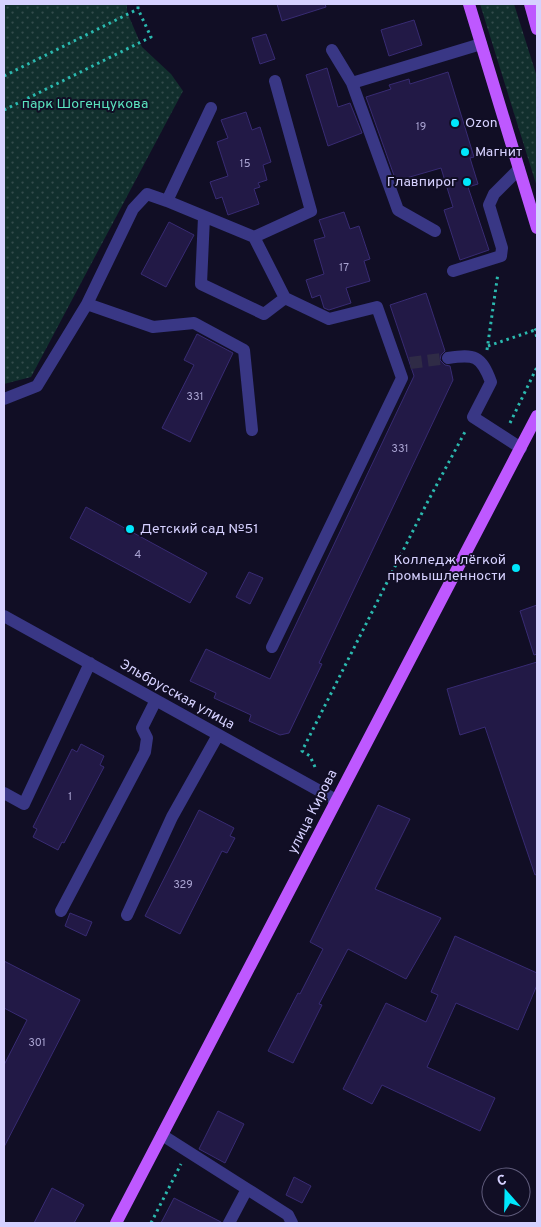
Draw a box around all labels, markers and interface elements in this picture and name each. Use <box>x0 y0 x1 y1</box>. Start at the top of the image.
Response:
park label: парк Шогенцукова <box>22 96 148 113</box>
place label: Ozon <box>465 115 498 132</box>
marker: Ozon <box>449 117 461 129</box>
house number: 19 <box>416 120 426 134</box>
place label: Магнит <box>475 144 522 161</box>
marker: Магнит <box>459 146 471 158</box>
house number: 15 <box>240 157 251 171</box>
place label: Главпирог <box>387 174 457 191</box>
marker: Главпирог <box>461 176 473 188</box>
house number: 17 <box>339 261 349 275</box>
house number: 331 <box>186 390 204 404</box>
house number: 331 <box>391 442 409 456</box>
place label: Детский сад №51 <box>140 521 258 538</box>
marker: Детский сад №51 <box>124 523 136 535</box>
house number: 4 <box>135 548 142 562</box>
place label: Колледж лёгкой промышленности <box>387 552 506 585</box>
marker: Колледж лёгкой промышленности <box>510 562 522 574</box>
street label: Эльбрусская улица <box>117 656 237 734</box>
street label: улица Кирова <box>284 767 342 857</box>
house number: 1 <box>68 790 72 804</box>
house number: 329 <box>173 878 193 892</box>
house number: 301 <box>28 1036 46 1050</box>
north arrow <box>481 1167 531 1217</box>
text: С <box>495 1172 509 1191</box>

